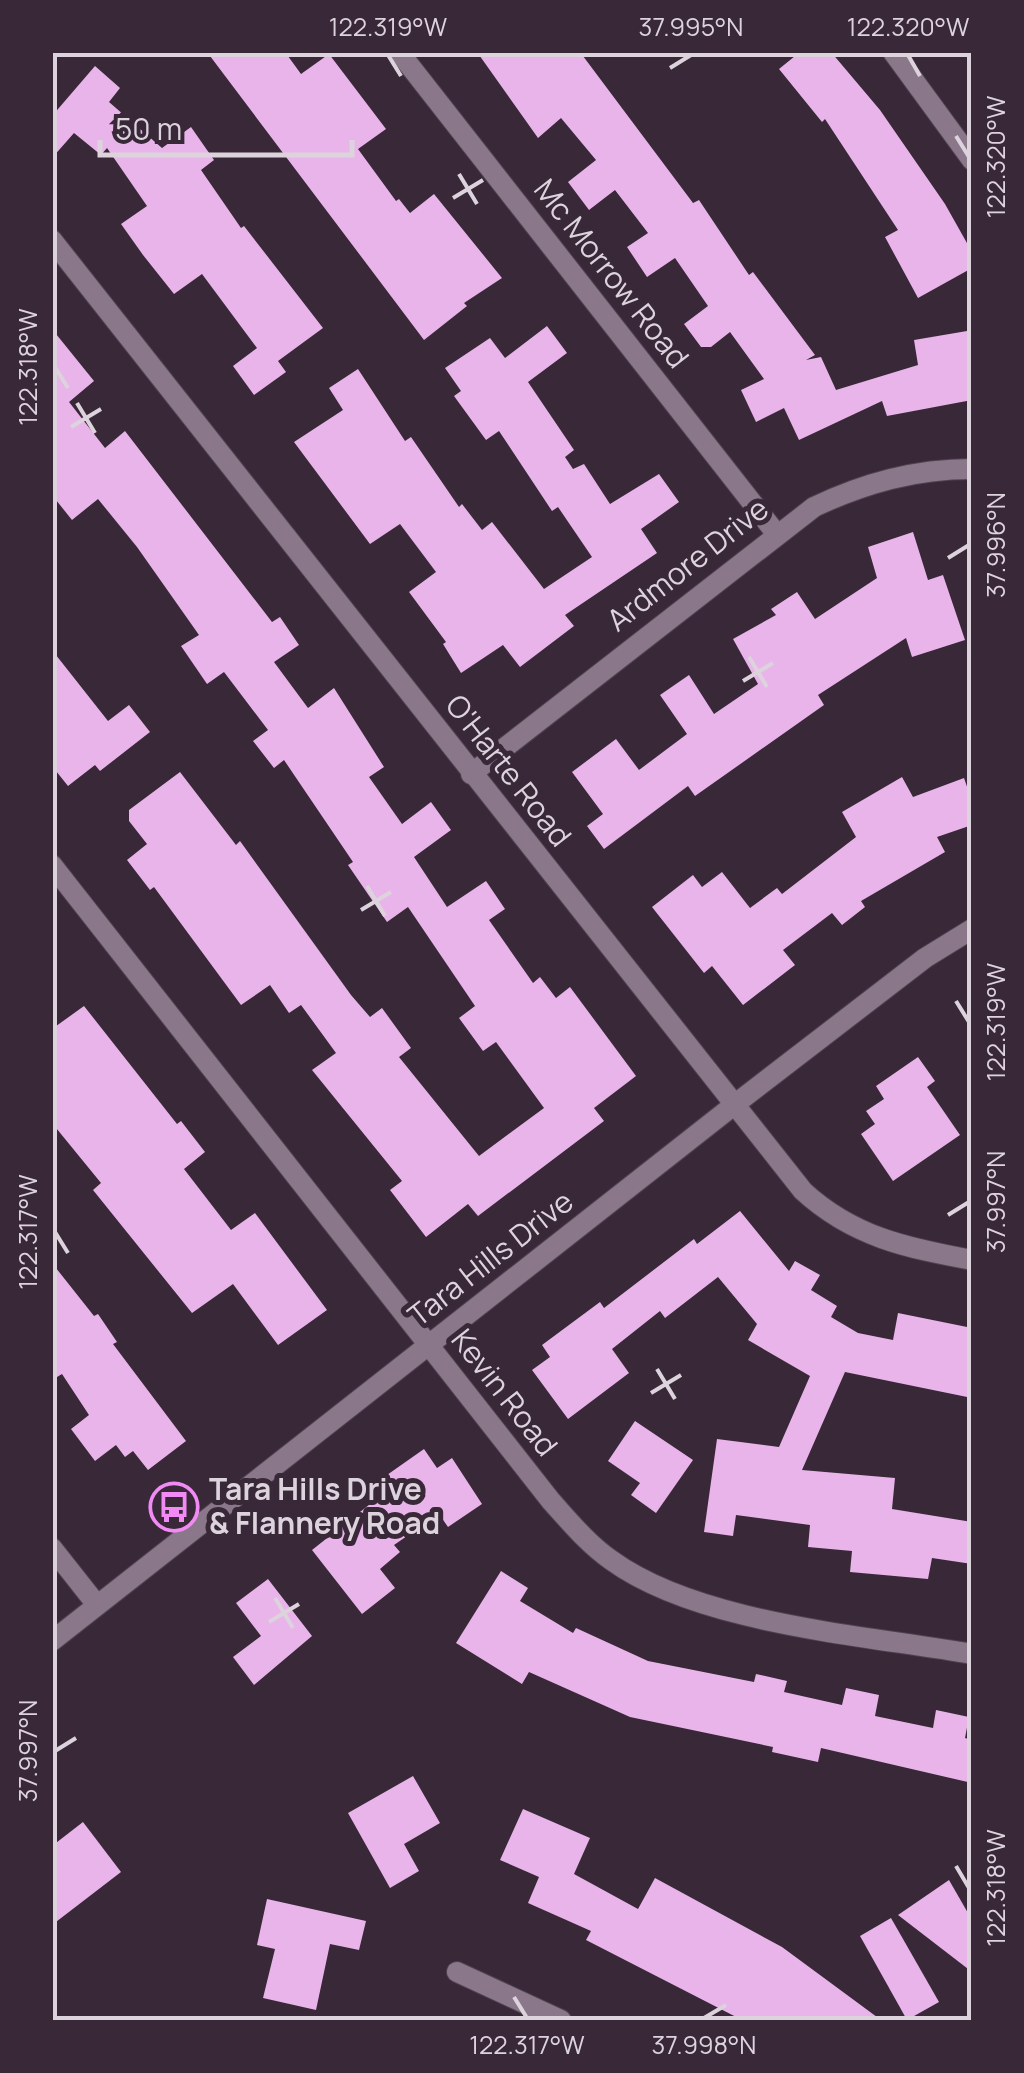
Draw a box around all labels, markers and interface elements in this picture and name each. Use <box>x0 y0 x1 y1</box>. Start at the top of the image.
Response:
text: 122.319°W <box>329 9 447 44</box>
text: 37.995°N <box>639 9 743 44</box>
text: 122.320°W <box>847 9 969 44</box>
scale bar <box>100 95 352 157</box>
text: 122.320°W <box>978 96 1013 218</box>
text: 50 m <box>115 108 182 149</box>
street label: Mc Morrow Road <box>525 170 699 376</box>
text: 122.318°W <box>10 308 45 426</box>
street label: Ardmore Drive <box>598 488 776 640</box>
text: 37.996°N <box>978 492 1013 598</box>
street label: O'Harte Road <box>437 686 581 854</box>
text: 122.319°W <box>978 963 1013 1081</box>
text: 37.997°N <box>978 1151 1013 1253</box>
text: 122.317°W <box>10 1174 45 1290</box>
street label: Tara Hills Drive <box>399 1180 581 1335</box>
street label: Kevin Road <box>443 1320 568 1464</box>
place label: Tara Hills Drive & Flannery Road <box>209 1468 440 1543</box>
bus stop icon: Tara Hills Drive & Flannery Road <box>148 1481 200 1533</box>
text: 37.997°N <box>10 1700 45 1802</box>
text: 122.318°W <box>978 1829 1013 1947</box>
text: 122.317°W <box>469 2027 585 2062</box>
text: 37.998°N <box>652 2027 756 2062</box>

